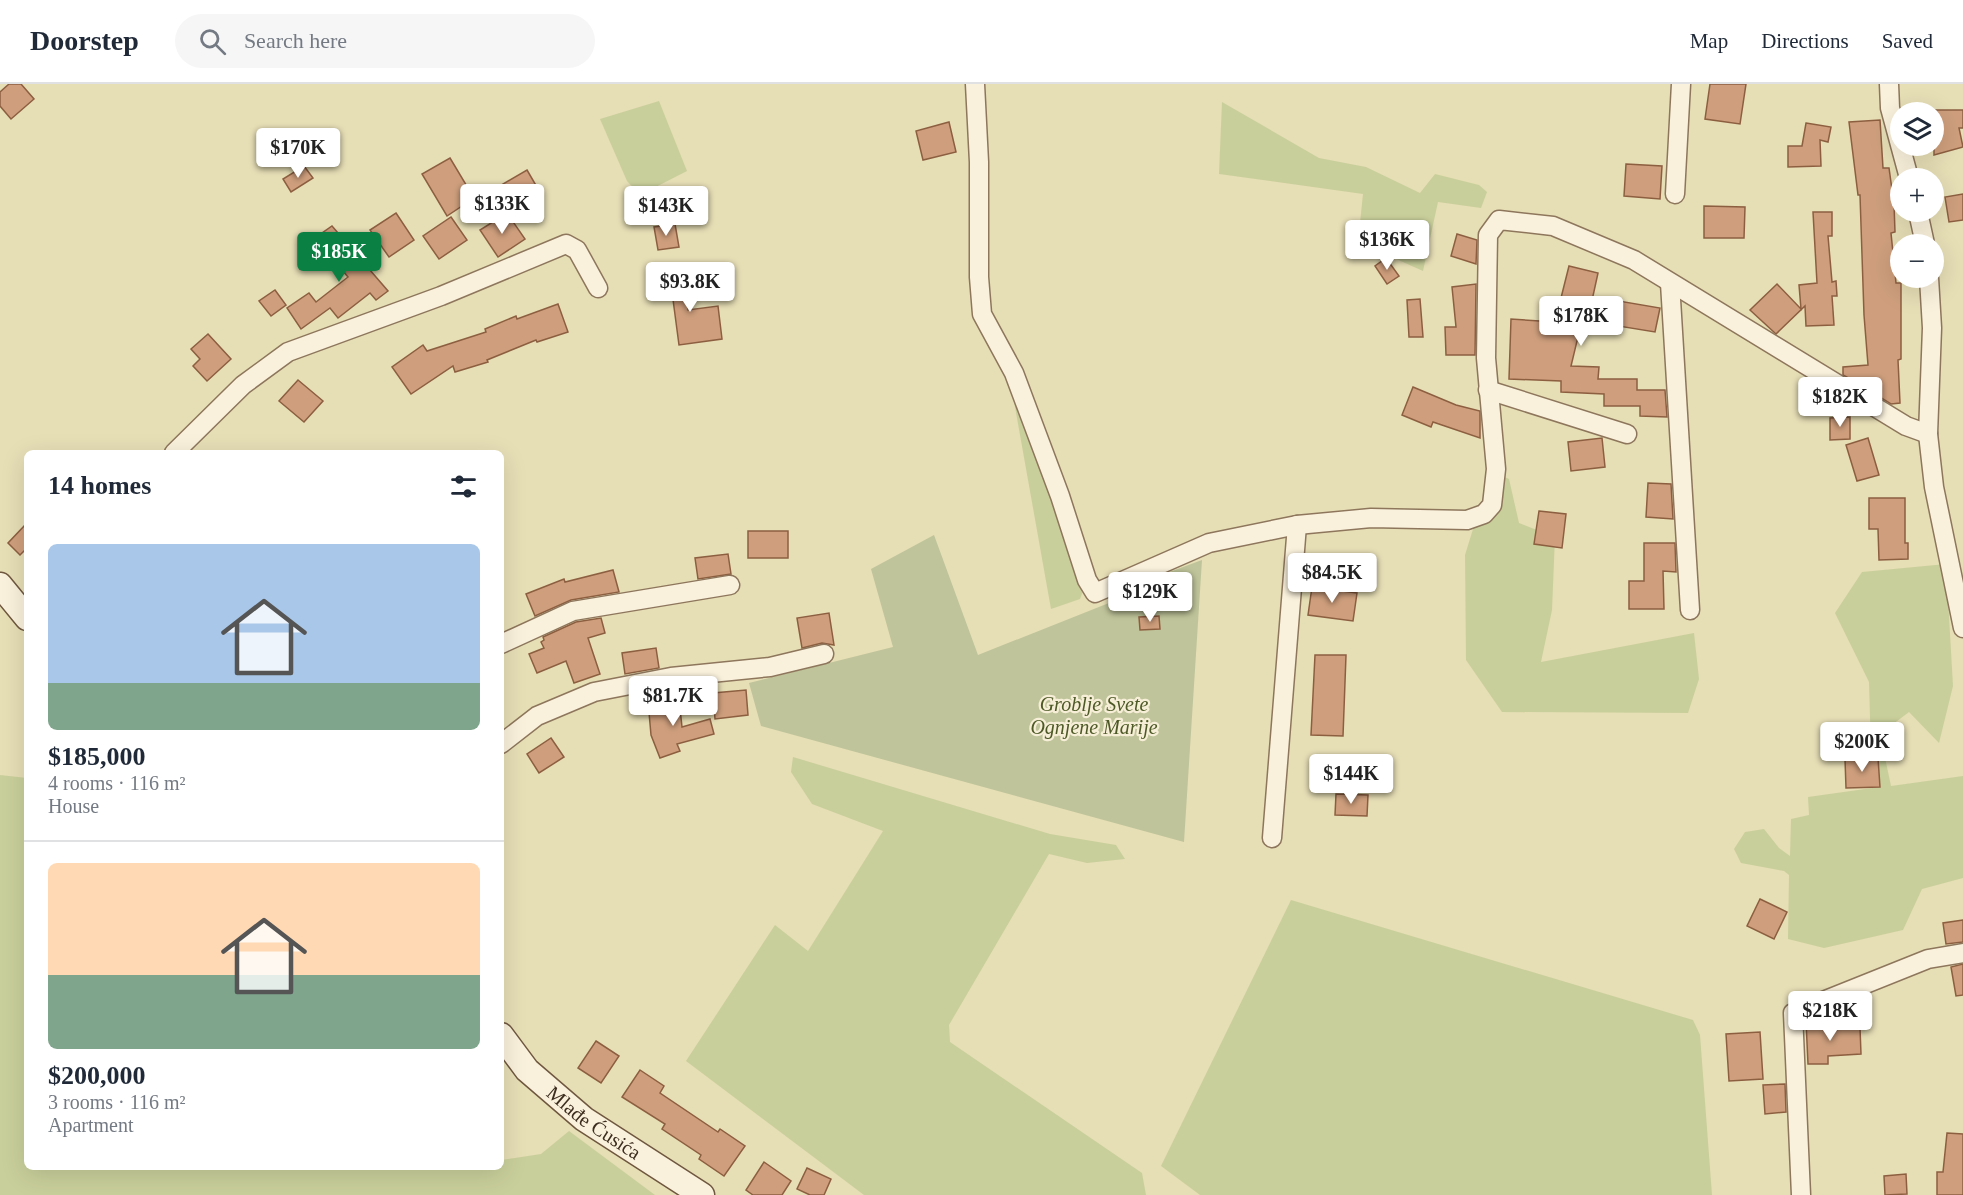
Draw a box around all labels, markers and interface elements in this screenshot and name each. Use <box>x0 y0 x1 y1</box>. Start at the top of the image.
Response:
search box <box>175 14 595 68</box>
text: Doorstep <box>30 25 139 56</box>
icon: search <box>196 25 229 58</box>
text: Search here <box>244 28 347 53</box>
text: Map <box>1690 29 1728 53</box>
text: Directions <box>1761 29 1849 53</box>
text: Saved <box>1882 29 1933 53</box>
map controls <box>1890 102 1944 288</box>
button: layers <box>1890 102 1944 156</box>
pin: $170K <box>256 128 340 179</box>
text: $170K <box>270 136 326 158</box>
button: + <box>1890 168 1944 222</box>
pin: $133K <box>460 184 544 235</box>
pin: $143K <box>624 186 708 237</box>
text: $133K <box>474 192 530 214</box>
text: $143K <box>638 194 694 216</box>
pin: $136K <box>1345 220 1429 271</box>
text: $136K <box>1359 228 1415 250</box>
pin: $185K <box>297 232 381 283</box>
button: − <box>1890 234 1944 288</box>
text: $185K <box>311 240 367 262</box>
pin: $93.8K <box>641 262 739 313</box>
text: $93.8K <box>660 270 720 292</box>
pin: $178K <box>1539 296 1623 347</box>
text: $178K <box>1553 304 1609 326</box>
pin: $182K <box>1798 377 1882 428</box>
text: $182K <box>1812 385 1868 407</box>
icon: filters <box>447 470 480 503</box>
text: 14 homes <box>48 471 151 500</box>
pin: $84.5K <box>1283 553 1381 604</box>
text: $84.5K <box>1302 561 1362 583</box>
pin: $129K <box>1108 572 1192 623</box>
text: $129K <box>1122 580 1178 602</box>
icon: home <box>210 583 318 691</box>
pin: $81.7K <box>624 676 722 727</box>
text: $81.7K <box>643 684 703 706</box>
park label: Groblje Svete Ognjene Marije <box>1030 693 1158 739</box>
pin: $200K <box>1820 722 1904 773</box>
text: $200K <box>1834 730 1890 752</box>
text: $185,000 <box>48 742 146 771</box>
pin: $144K <box>1309 754 1393 805</box>
text: $144K <box>1323 762 1379 784</box>
text: 4 rooms · 116 m² <box>48 772 185 794</box>
text: House <box>48 795 99 817</box>
icon: home <box>210 902 318 1010</box>
pin: $218K <box>1788 991 1872 1042</box>
text: $218K <box>1802 999 1858 1021</box>
text: $200,000 <box>48 1061 146 1090</box>
street label: Mlađe Ćusića <box>543 1081 645 1164</box>
text: 3 rooms · 116 m² <box>48 1091 185 1113</box>
text: Apartment <box>48 1114 134 1136</box>

